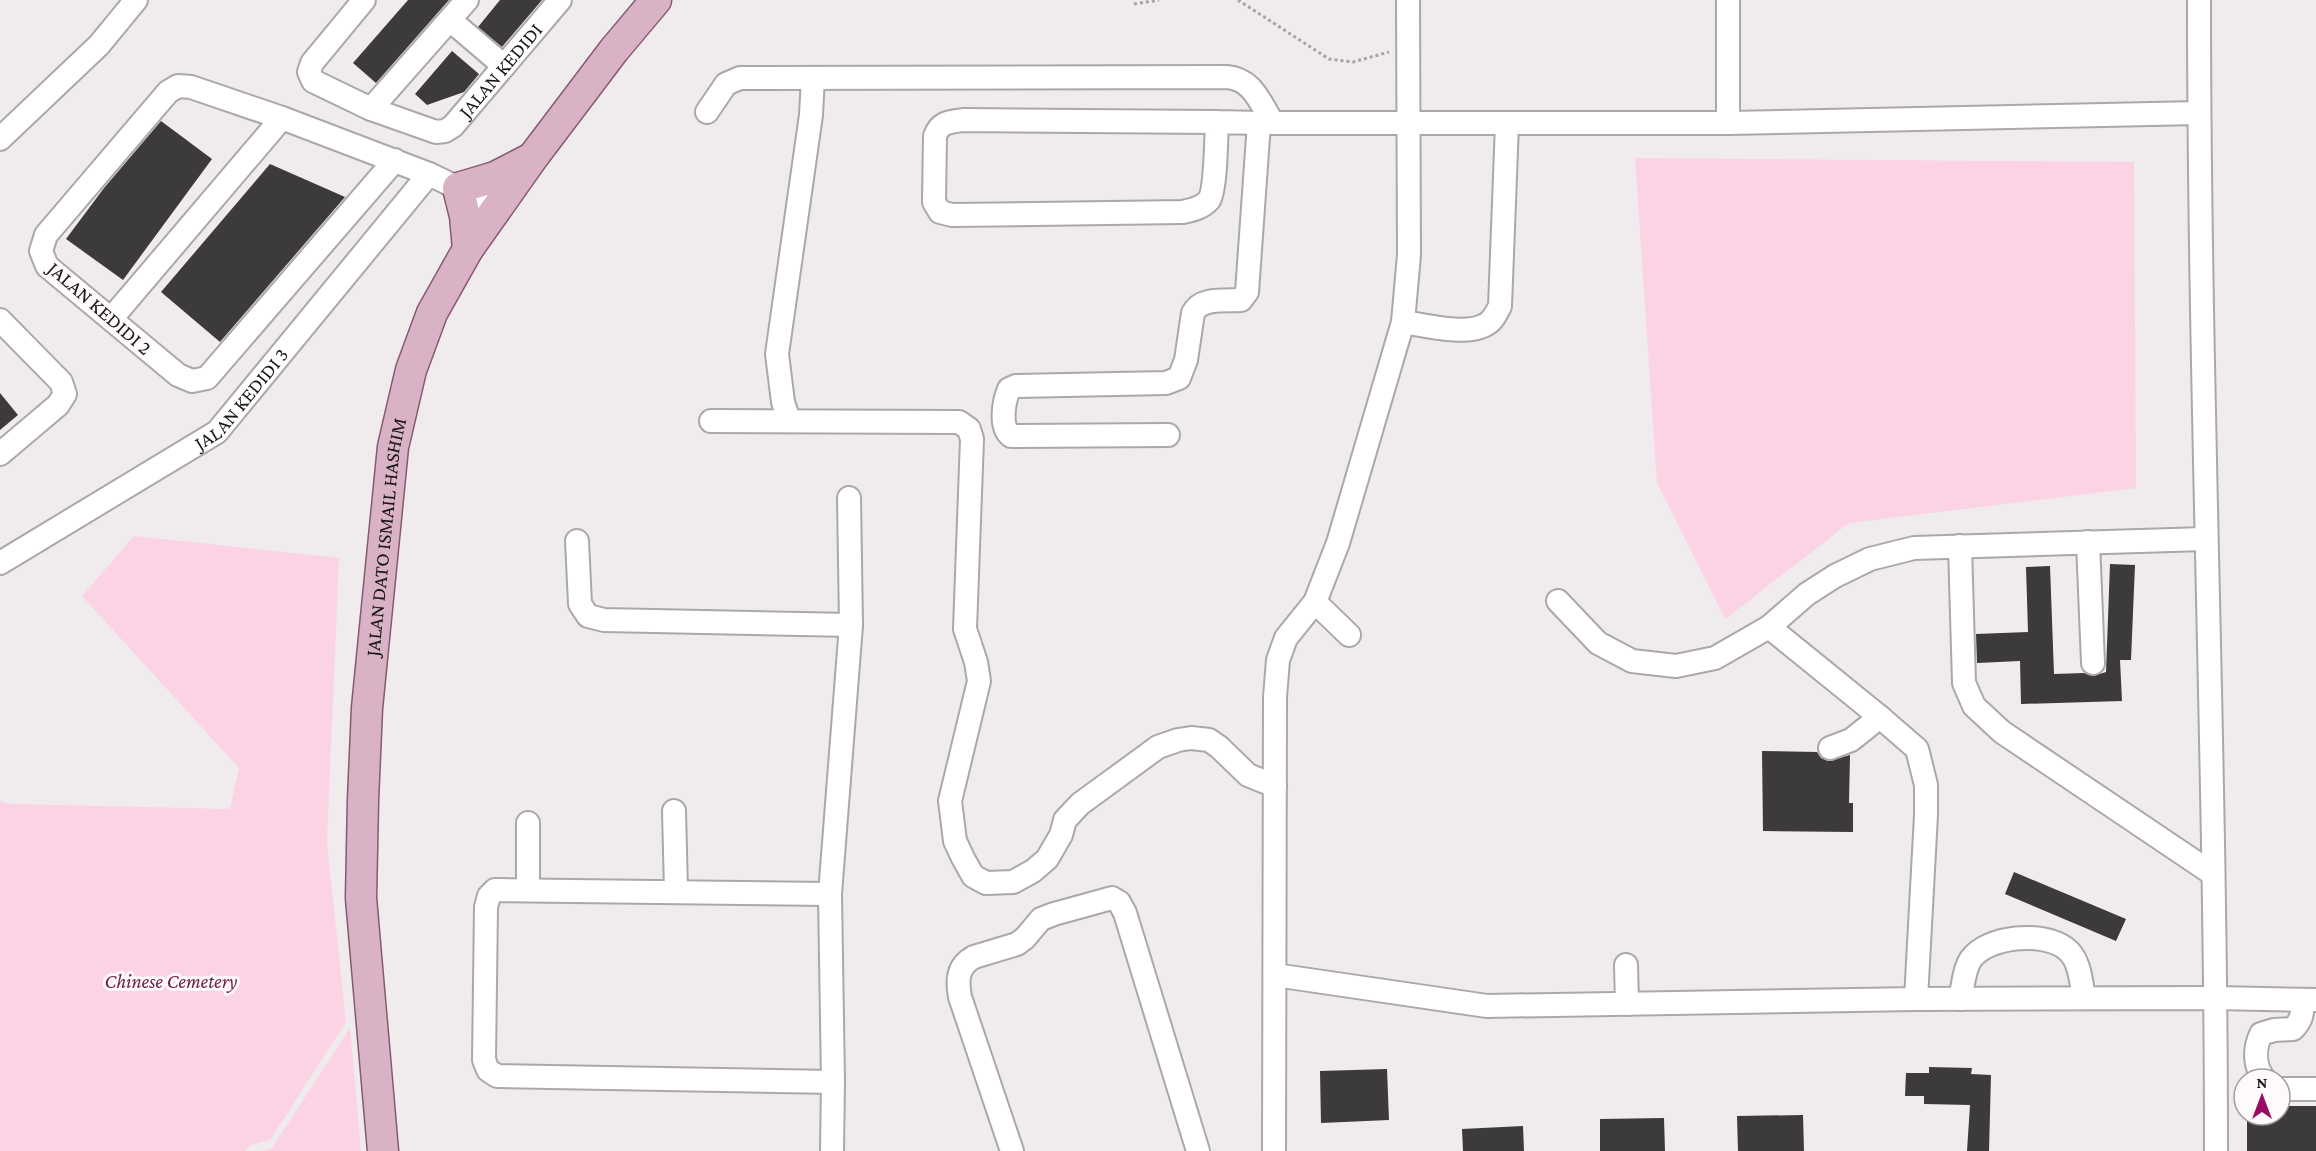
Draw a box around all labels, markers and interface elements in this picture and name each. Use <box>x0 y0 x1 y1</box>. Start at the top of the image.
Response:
street label: JALAN KEDIDI <box>453 19 547 124</box>
street label: JALAN KEDIDI 2 <box>42 256 156 360</box>
street label: JALAN KEDIDI 3 <box>189 343 292 456</box>
street label: JALAN DATO ISMAIL HASHIM <box>361 416 410 660</box>
park label: Chinese Cemetery <box>105 970 237 993</box>
north arrow <box>2232 1067 2292 1127</box>
text: N <box>2257 1074 2268 1091</box>

